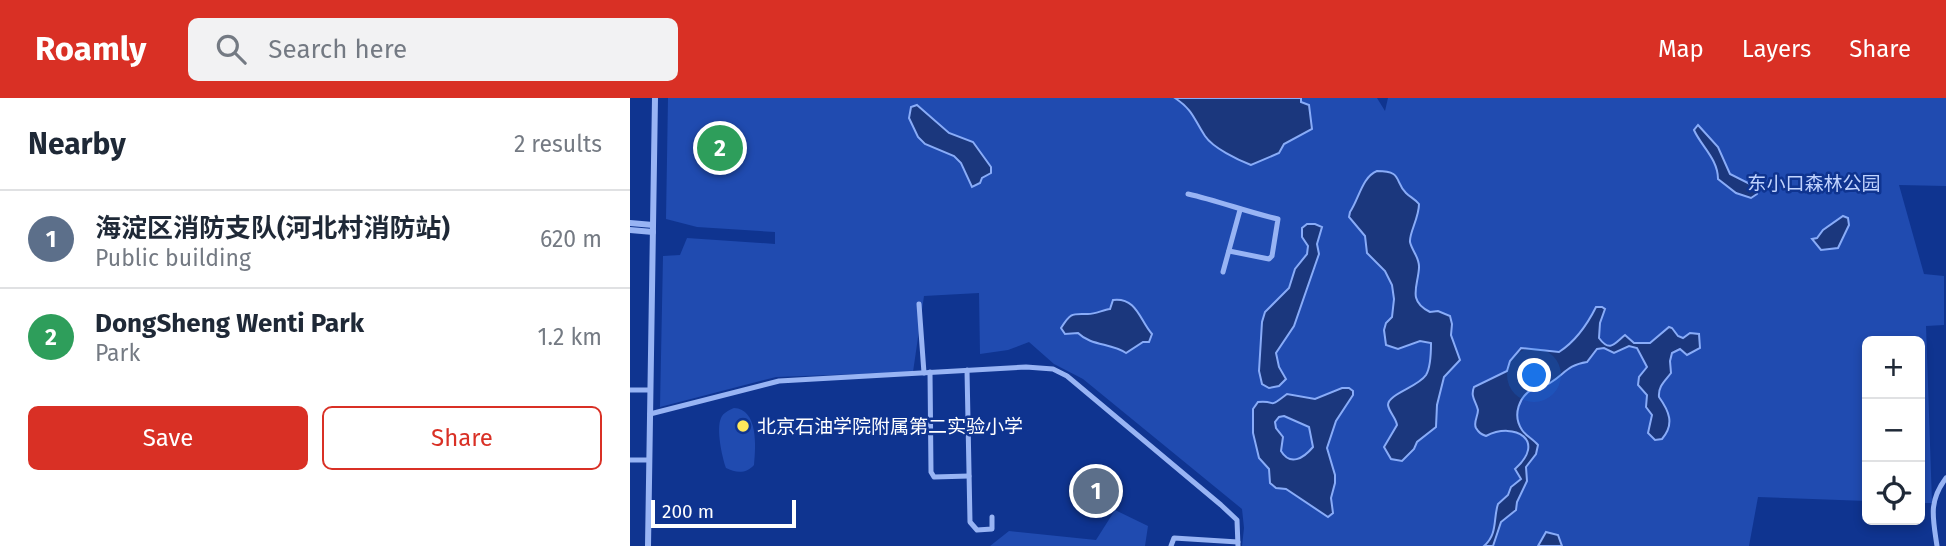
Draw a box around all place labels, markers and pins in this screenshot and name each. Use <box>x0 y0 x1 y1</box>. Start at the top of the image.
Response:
pin: 2 <box>697 122 743 174</box>
place label: 北京石油学院附属第二实验小学 <box>757 415 1023 438</box>
marker: 北京石油学院附属第二实验小学 <box>735 418 751 434</box>
pin: 1 <box>1073 465 1119 517</box>

